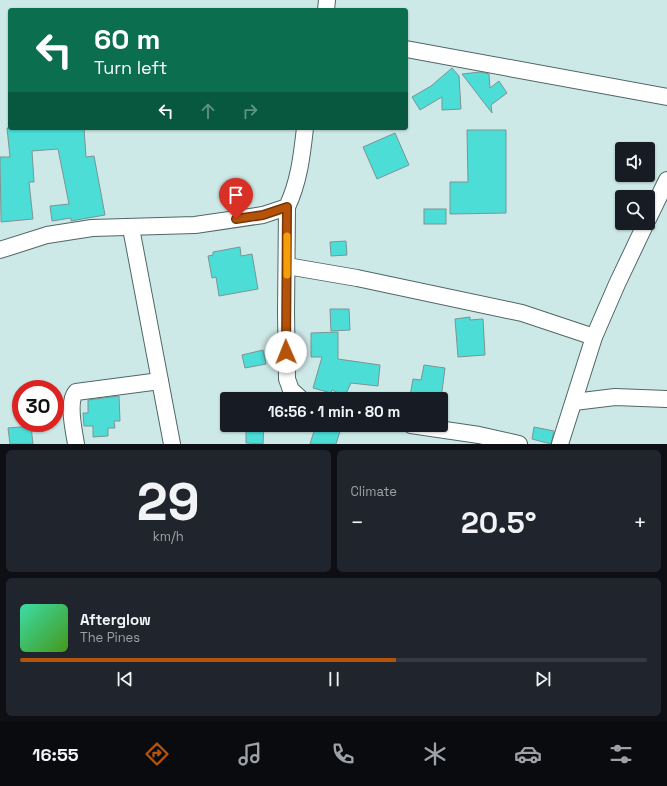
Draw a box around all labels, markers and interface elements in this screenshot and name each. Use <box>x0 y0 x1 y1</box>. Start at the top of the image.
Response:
text: 60 m <box>94 21 160 57</box>
icon: left <box>28 24 80 76</box>
text: Turn left <box>94 56 167 79</box>
icon: left <box>155 100 177 122</box>
icon: ahead <box>197 100 219 122</box>
icon: right <box>239 100 261 122</box>
map controls <box>615 142 655 230</box>
button: sound <box>615 142 655 182</box>
pin <box>219 178 253 219</box>
icon: arrive <box>225 184 247 206</box>
button: search <box>615 190 655 230</box>
position arrow <box>265 331 307 373</box>
speed limit sign: 30 <box>12 380 64 432</box>
text: 16:56 · 1 min · 80 m <box>268 402 400 421</box>
text: 29 <box>137 469 200 535</box>
text: Climate <box>351 483 397 500</box>
text: 20.5° <box>461 503 537 542</box>
text: − <box>351 508 364 536</box>
text: + <box>633 508 647 536</box>
text: km/h <box>153 528 184 545</box>
text: Afterglow <box>80 610 151 629</box>
text: The Pines <box>80 629 140 646</box>
icon: previous <box>114 668 136 690</box>
icon: pause <box>323 668 345 690</box>
icon: next <box>532 668 554 690</box>
icon: directions <box>143 740 171 768</box>
icon: music <box>236 740 264 768</box>
icon: phone <box>329 740 357 768</box>
icon: climate <box>421 740 449 768</box>
icon: car <box>514 740 542 768</box>
icon: filters <box>607 740 635 768</box>
text: 16:55 <box>32 743 79 766</box>

